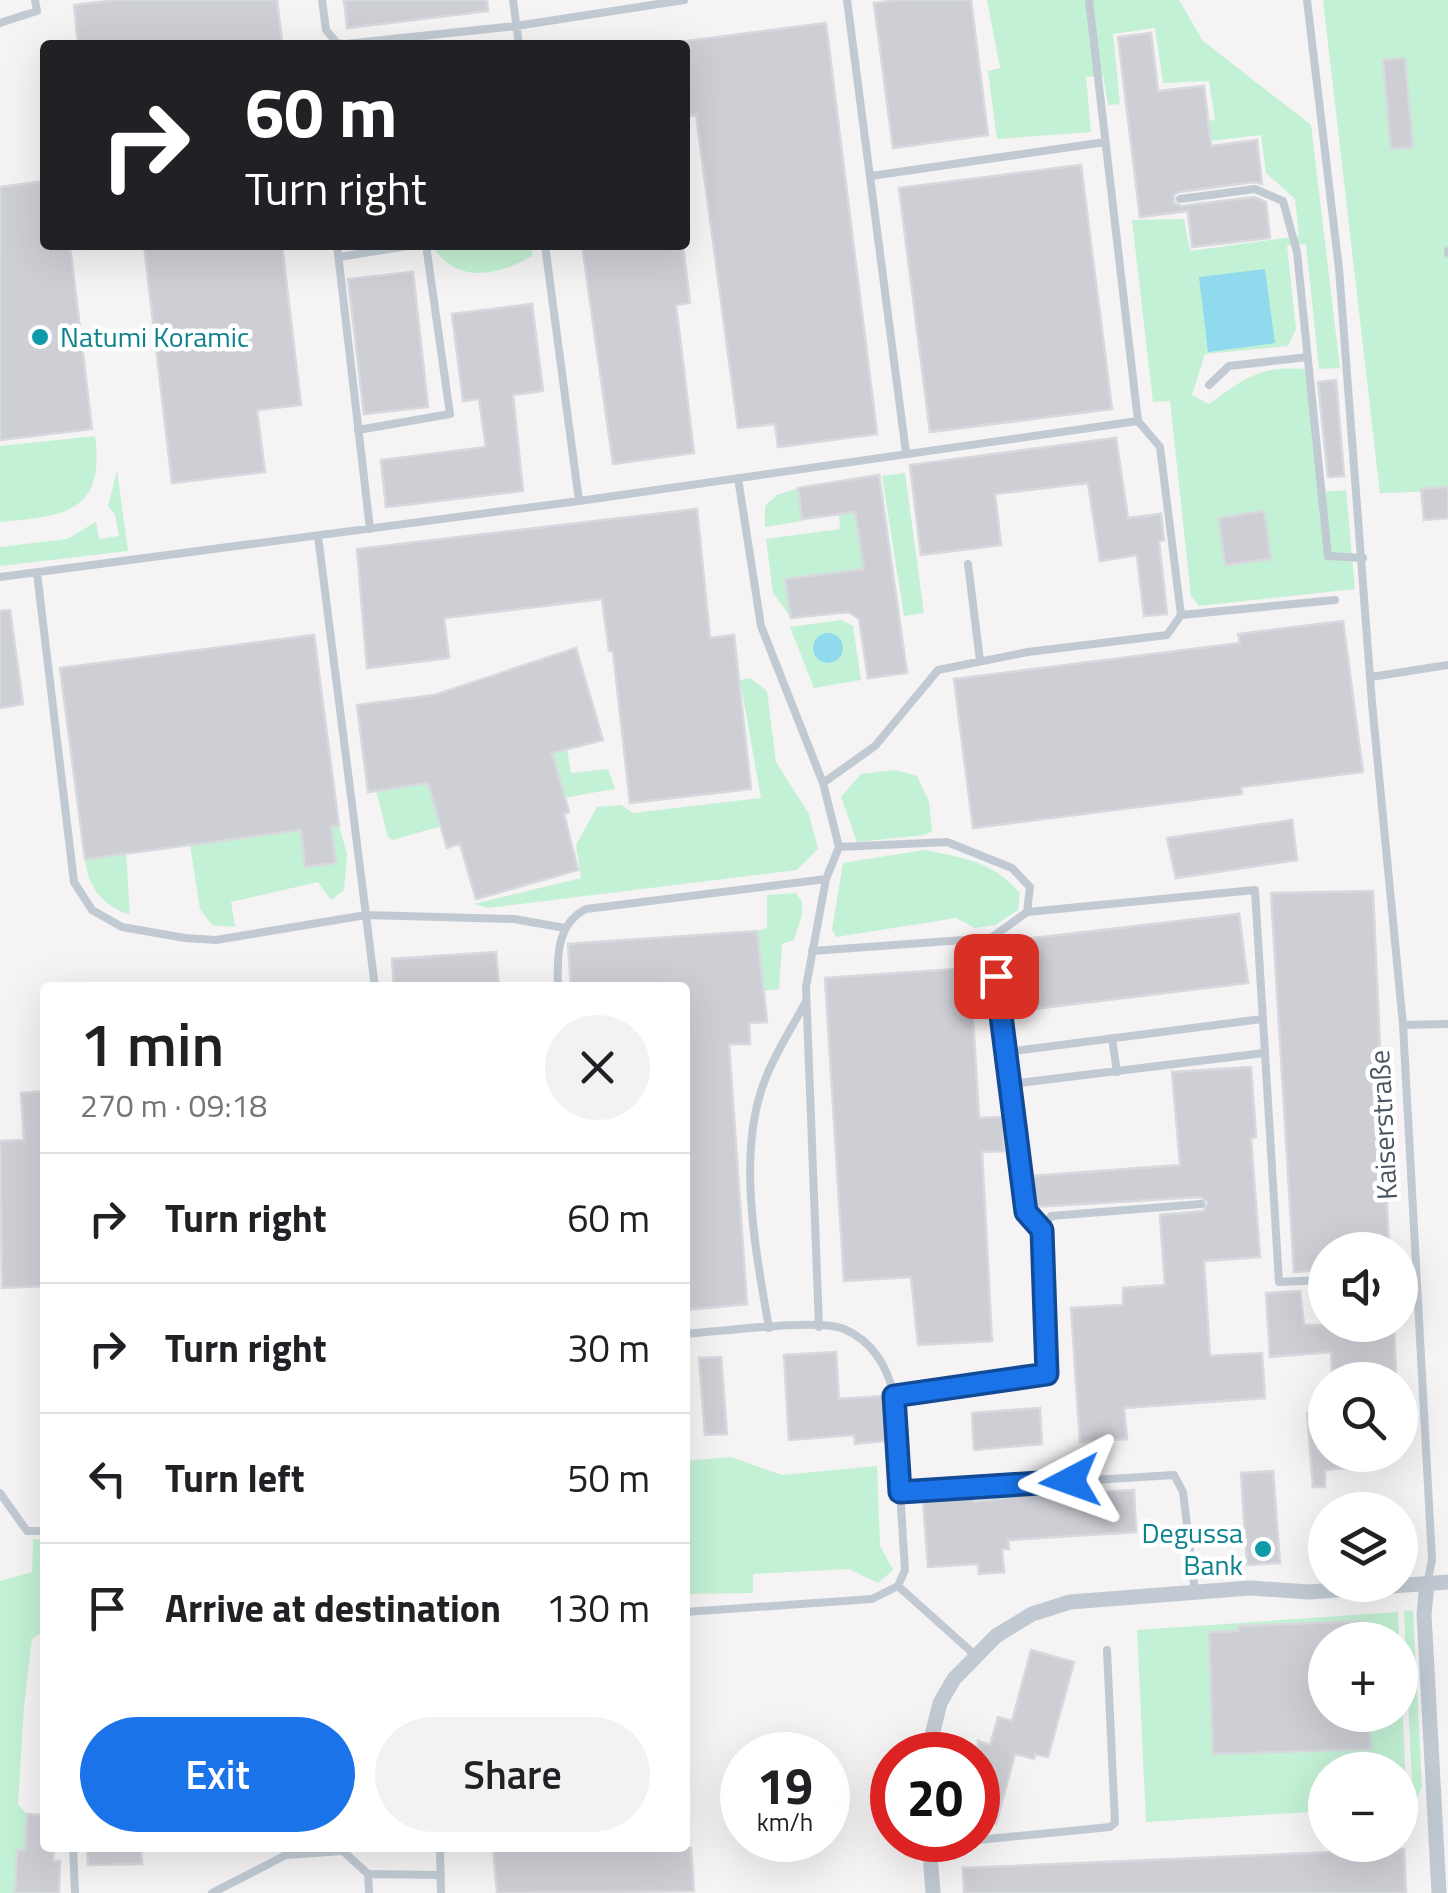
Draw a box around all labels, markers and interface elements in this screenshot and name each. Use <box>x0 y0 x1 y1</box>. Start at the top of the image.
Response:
text: 60 m <box>245 58 398 164</box>
icon: right <box>80 80 210 210</box>
text: Turn right <box>245 154 427 222</box>
place label: Natumi Koramic <box>60 315 249 358</box>
marker: Natumi Koramic <box>29 326 51 348</box>
pin <box>954 934 1039 1019</box>
icon: arrive <box>969 949 1024 1004</box>
text: 1 min <box>80 998 224 1089</box>
button: close <box>545 1015 650 1120</box>
street label: Kaiserstraße <box>1357 1049 1408 1201</box>
text: 270 m · 09:18 <box>80 1081 267 1129</box>
text: Turn right <box>165 1189 327 1247</box>
text: 60 m <box>567 1189 650 1247</box>
icon: right <box>80 1191 135 1246</box>
map controls <box>1308 1232 1418 1862</box>
button: sound <box>1308 1232 1418 1342</box>
text: Turn right <box>165 1319 327 1377</box>
text: 30 m <box>567 1319 650 1377</box>
icon: right <box>80 1321 135 1376</box>
button: search <box>1308 1362 1418 1472</box>
position arrow <box>1018 1429 1122 1533</box>
text: Turn left <box>165 1449 305 1507</box>
text: 50 m <box>567 1449 650 1507</box>
icon: left <box>80 1451 135 1506</box>
button: layers <box>1308 1492 1418 1602</box>
place label: Degussa Bank <box>1141 1511 1243 1586</box>
marker: Degussa Bank <box>1252 1538 1274 1560</box>
text: Arrive at destination <box>165 1579 501 1637</box>
text: 130 m <box>546 1579 650 1637</box>
icon: arrive <box>80 1581 135 1636</box>
button: + <box>1308 1622 1418 1732</box>
button: Exit <box>80 1717 355 1832</box>
button: Share <box>375 1717 650 1832</box>
speed limit sign: 20 <box>870 1732 1000 1862</box>
text: 19 <box>757 1747 813 1823</box>
button: − <box>1308 1752 1418 1862</box>
text: km/h <box>757 1803 813 1841</box>

